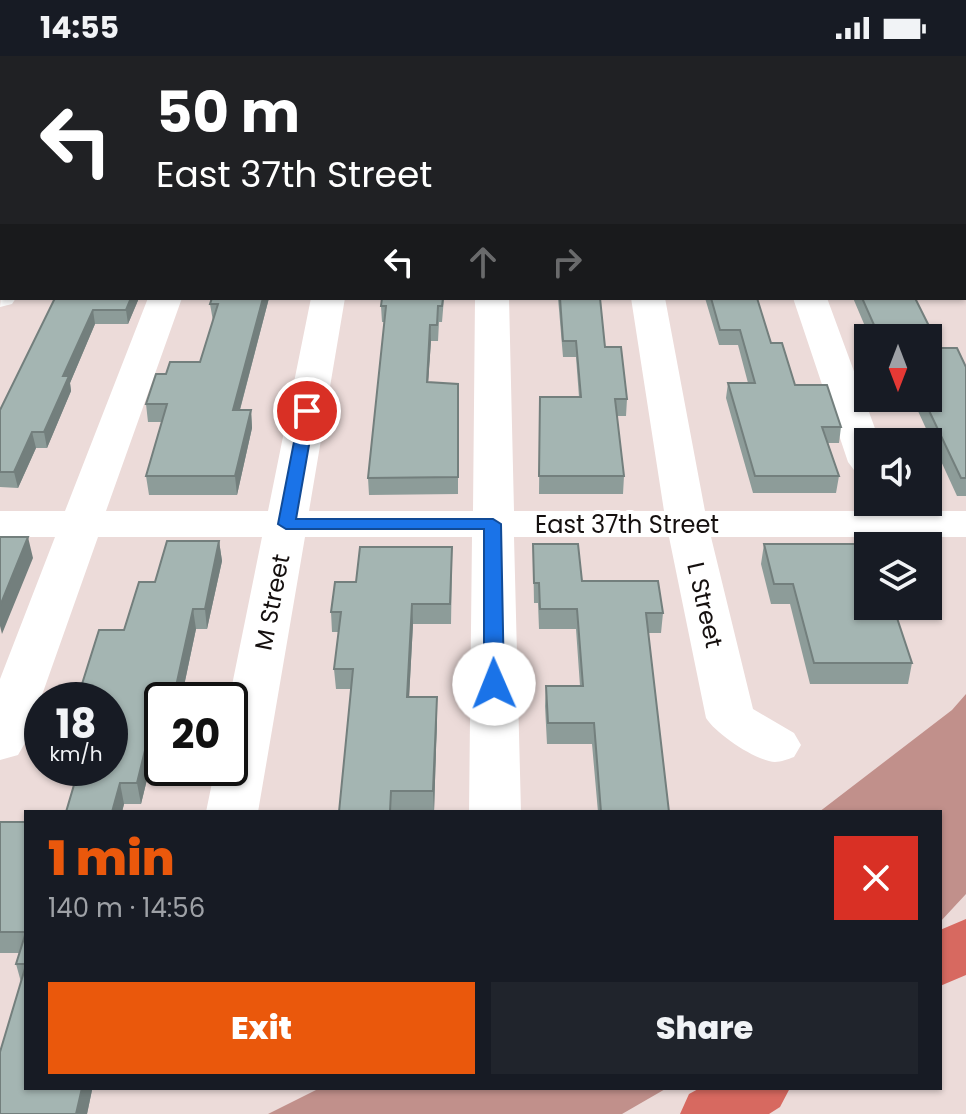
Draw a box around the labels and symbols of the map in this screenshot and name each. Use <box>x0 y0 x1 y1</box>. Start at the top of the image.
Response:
north arrow <box>854 324 942 412</box>
pin <box>273 377 341 445</box>
street label: East 37th Street <box>535 508 719 541</box>
street label: M Street <box>247 551 297 653</box>
street label: L Street <box>679 559 731 651</box>
position arrow <box>452 642 536 726</box>
speed limit sign: 20 <box>144 682 248 786</box>

